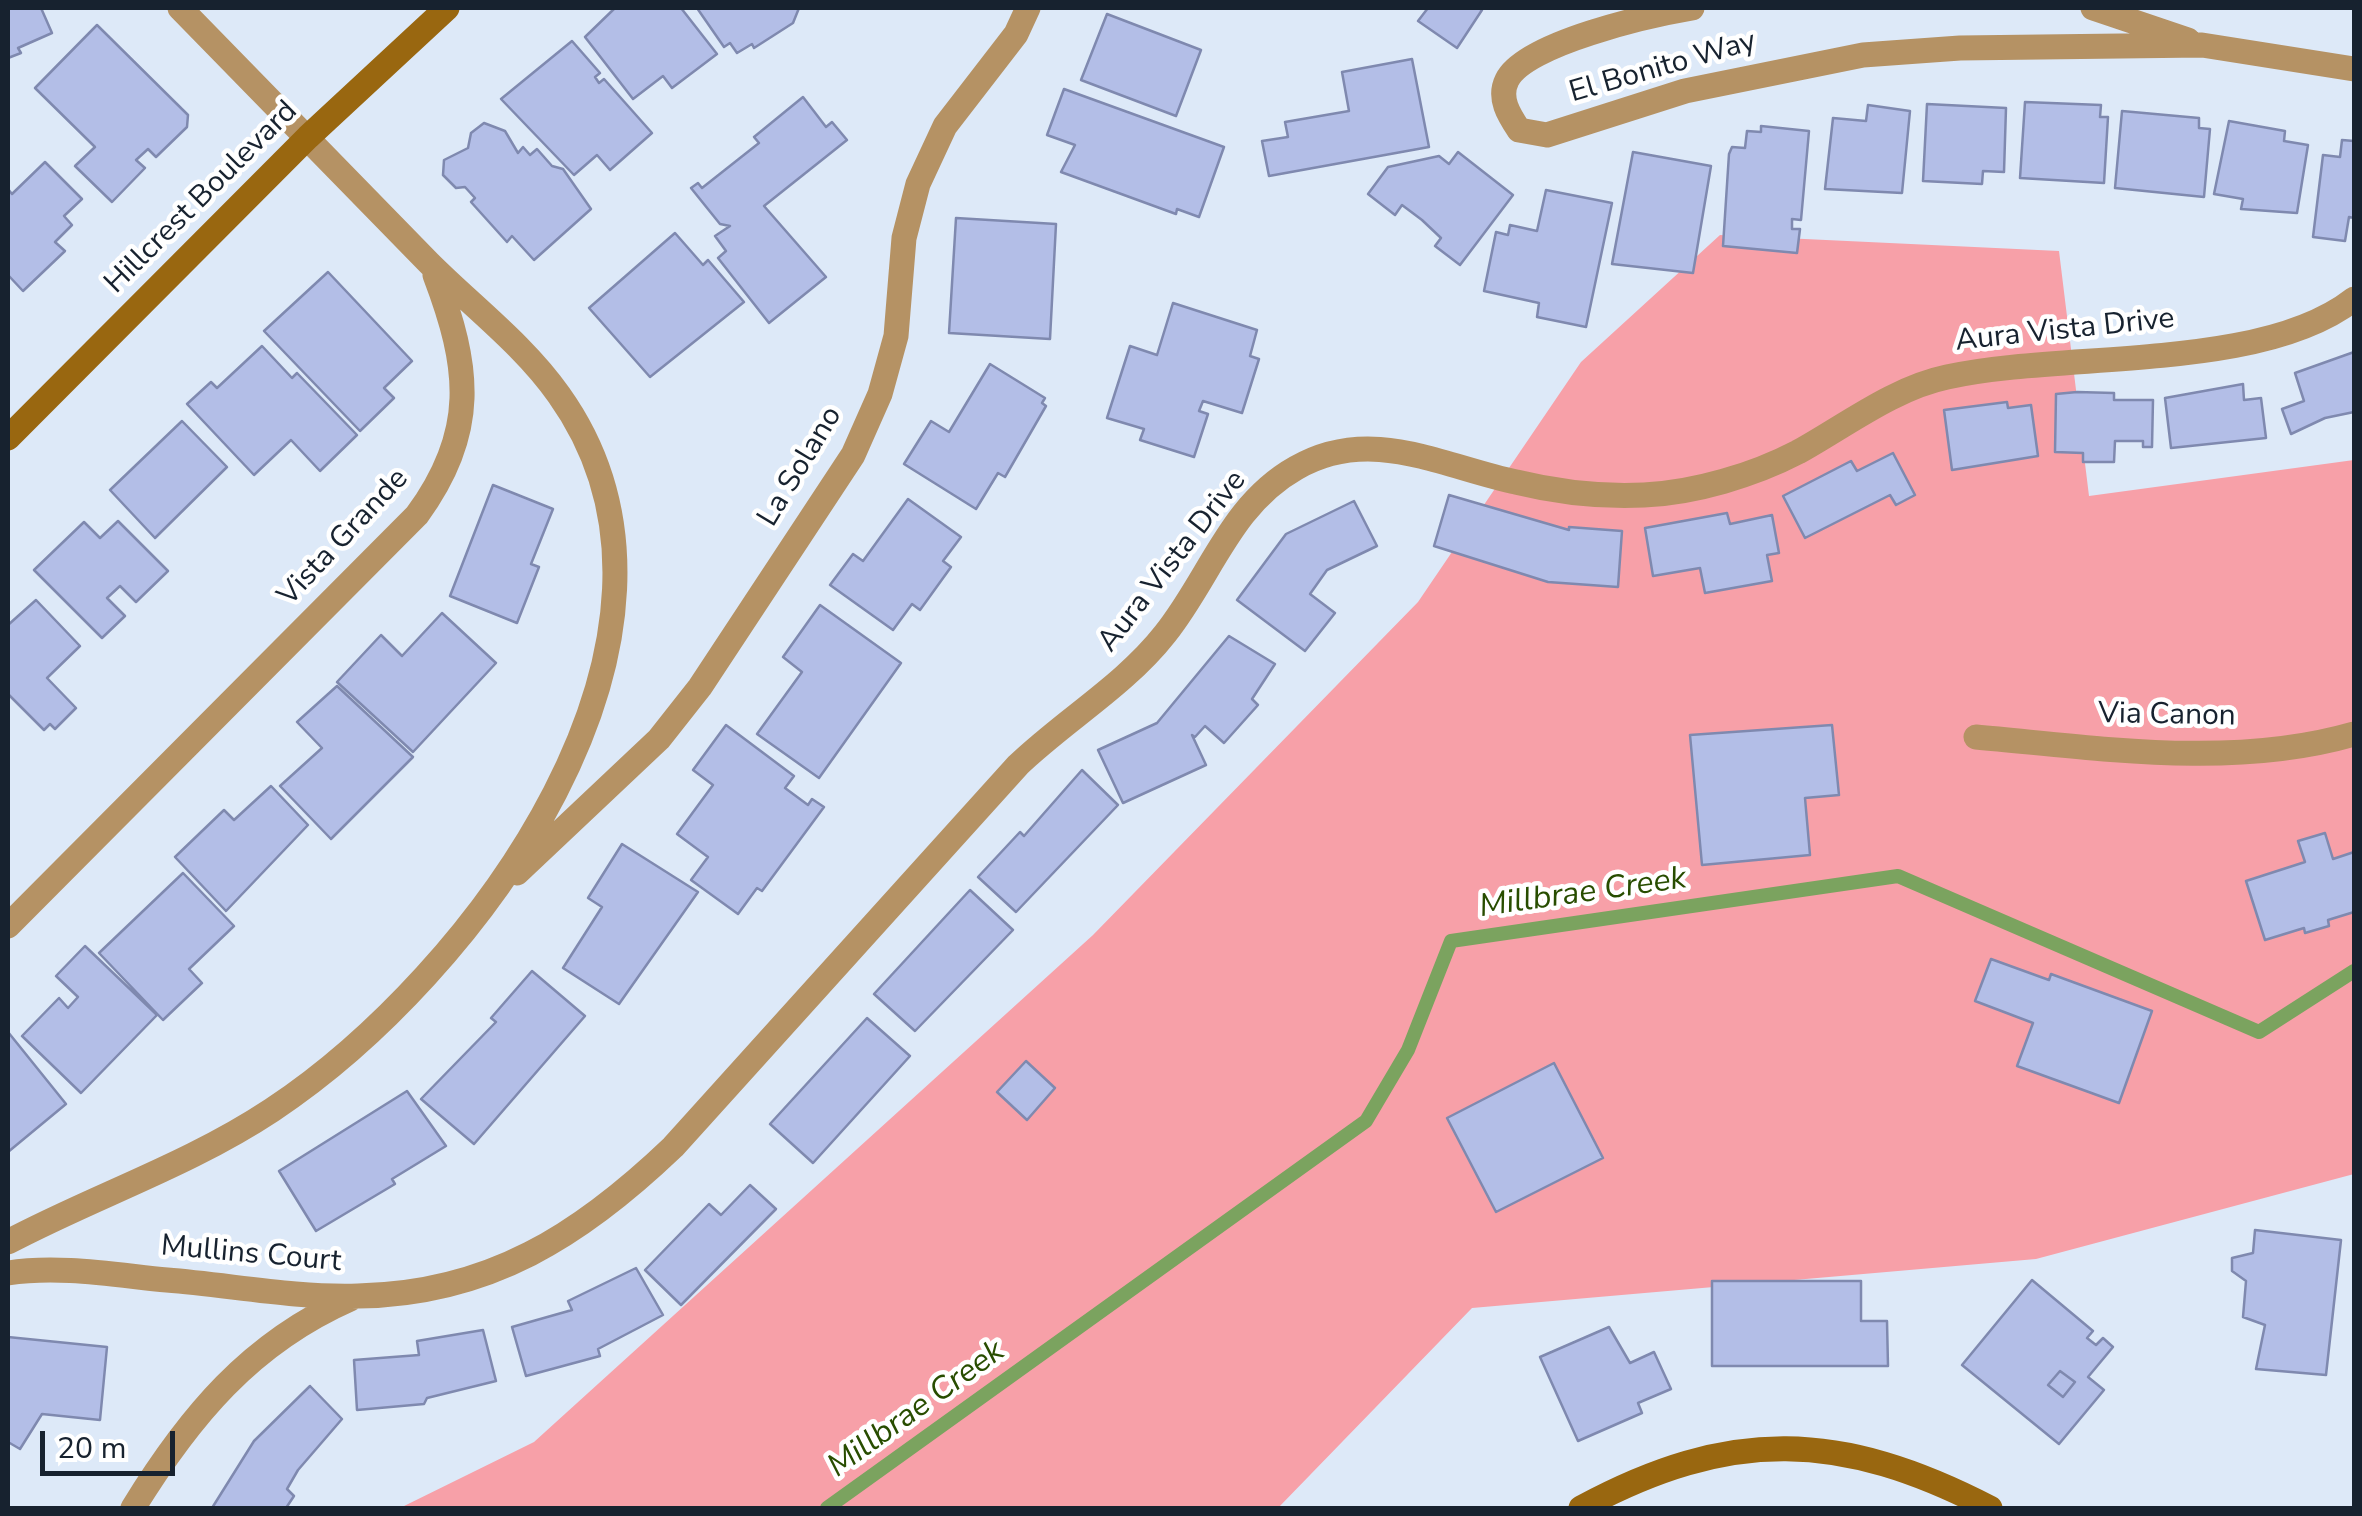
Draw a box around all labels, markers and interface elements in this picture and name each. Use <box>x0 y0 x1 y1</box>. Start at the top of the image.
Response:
street label: El Bonito Way <box>1566 24 1760 112</box>
street label: Hillcrest Boulevard <box>98 94 306 302</box>
street label: Aura Vista Drive <box>1954 302 2176 360</box>
street label: La Solano <box>751 401 851 533</box>
street label: Vista Grande <box>271 462 417 614</box>
street label: Aura Vista Drive <box>1091 464 1255 660</box>
street label: Via Canon <box>2098 697 2236 735</box>
water label: Millbrae Creek <box>1477 860 1689 928</box>
street label: Mullins Court <box>159 1229 343 1281</box>
water label: Millbrae Creek <box>821 1333 1013 1487</box>
scale bar <box>45 1411 180 1473</box>
text: 20 m <box>57 1428 126 1469</box>

